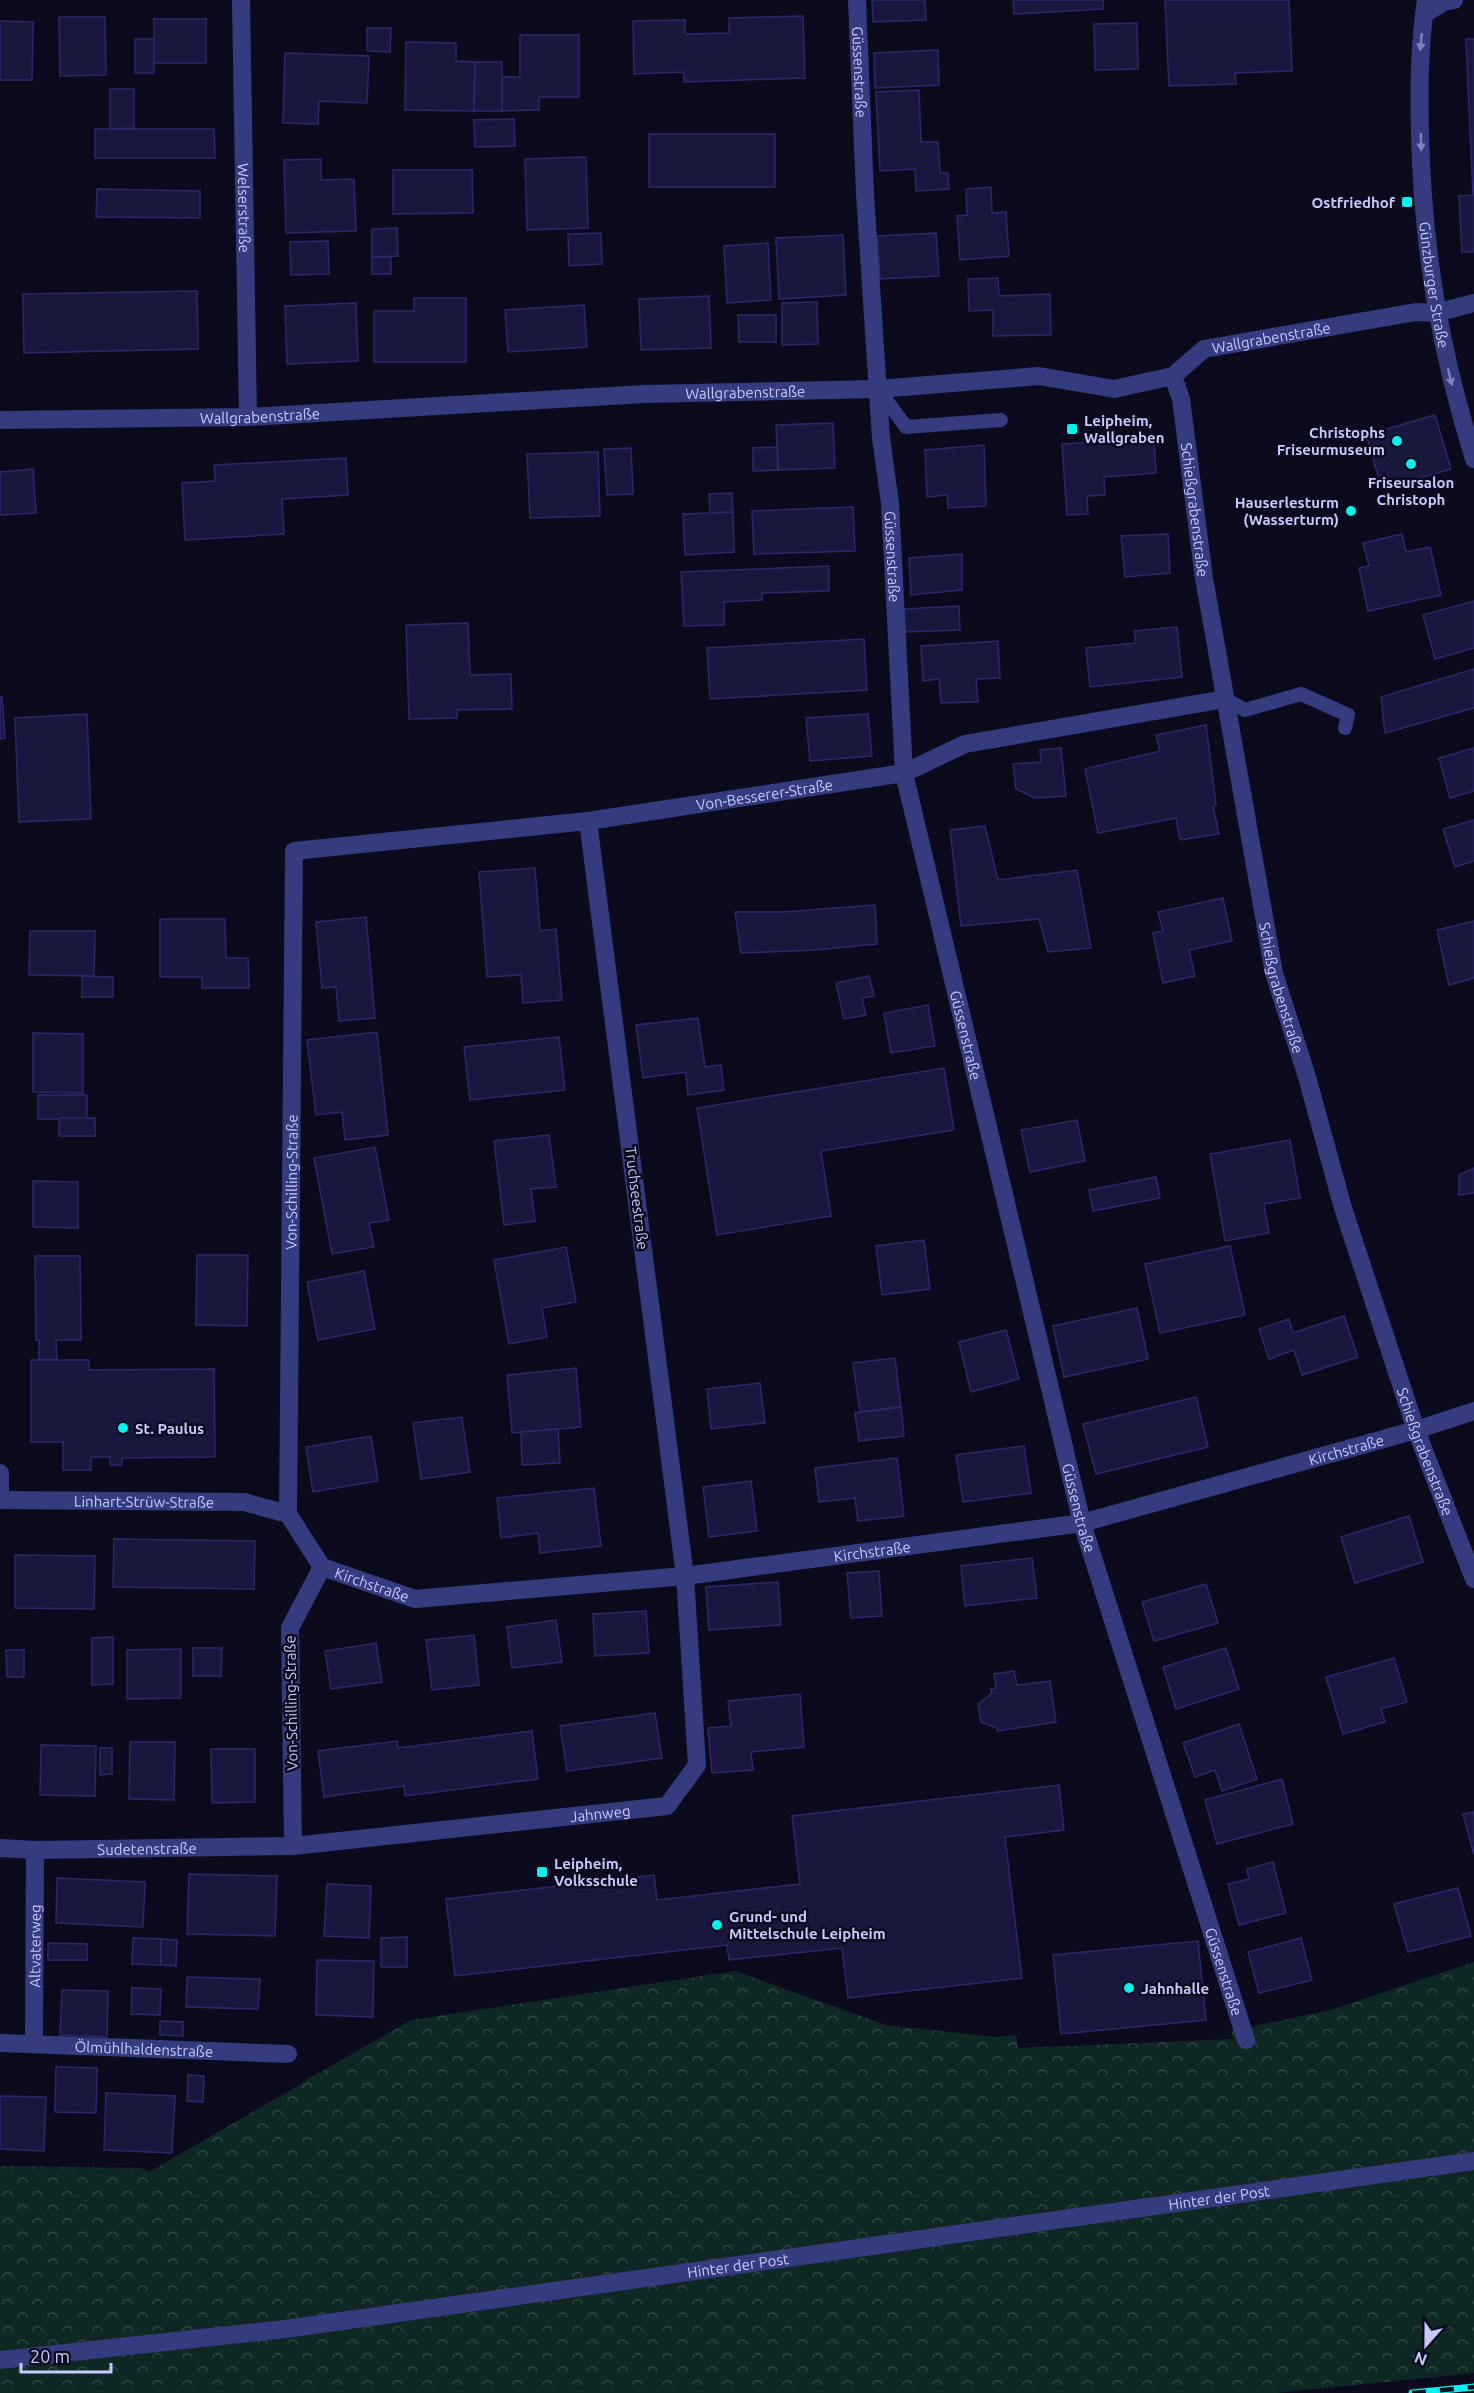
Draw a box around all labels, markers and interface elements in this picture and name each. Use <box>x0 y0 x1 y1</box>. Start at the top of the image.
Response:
street label: Güssenstraße <box>850 26 870 118</box>
one-way arrow <box>1416 32 1426 51</box>
one-way arrow <box>1416 132 1425 151</box>
street label: Welserstraße <box>235 163 254 253</box>
place label: Ostfriedhof <box>1312 194 1396 211</box>
marker: Ostfriedhof <box>1400 195 1414 209</box>
street label: Günzburger Straße <box>1417 221 1453 349</box>
street label: Wallgrabenstraße <box>1211 319 1332 356</box>
one-way arrow <box>1445 367 1455 386</box>
street label: Wallgrabenstraße <box>685 382 805 402</box>
street label: Wallgrabenstraße <box>200 404 320 426</box>
place label: Leipheim, Wallgraben <box>1084 412 1164 446</box>
marker: Leipheim, Wallgraben <box>1065 422 1079 436</box>
place label: Christophs Friseurmuseum <box>1277 424 1385 458</box>
marker: Christophs Friseurmuseum <box>1390 434 1404 448</box>
street label: Schießgrabenstraße <box>1178 442 1212 578</box>
marker: Friseursalon Christoph <box>1404 457 1418 471</box>
place label: Friseursalon Christoph <box>1368 474 1454 508</box>
place label: Hauserlesturm (Wasserturm) <box>1235 494 1339 528</box>
marker: Hauserlesturm (Wasserturm) <box>1344 504 1358 518</box>
street label: Güssenstraße <box>882 510 904 603</box>
street label: Von-Besserer-Straße <box>695 775 834 813</box>
street label: Schießgrabenstraße <box>1257 921 1307 1055</box>
street label: Güssenstraße <box>947 989 985 1082</box>
street label: Von-Schilling-Straße <box>282 1114 300 1250</box>
street label: Truchseestraße <box>622 1145 652 1251</box>
street label: Schießgrabenstraße <box>1394 1385 1457 1518</box>
place label: St. Paulus <box>135 1420 204 1437</box>
marker: St. Paulus <box>116 1421 130 1435</box>
street label: Kirchstraße <box>1307 1431 1386 1468</box>
street label: Güssenstraße <box>1060 1461 1099 1554</box>
street label: Linhart-Strüw-Straße <box>74 1492 214 1510</box>
street label: Kirchstraße <box>833 1537 912 1565</box>
street label: Kirchstraße <box>333 1564 412 1605</box>
street label: Von-Schilling-Straße <box>281 1635 301 1771</box>
street label: Jahnweg <box>569 1801 631 1825</box>
street label: Sudetenstraße <box>97 1839 197 1858</box>
place label: Leipheim, Volksschule <box>554 1855 638 1889</box>
marker: Leipheim, Volksschule <box>535 1865 549 1879</box>
street label: Altvaterweg <box>26 1904 43 1988</box>
place label: Grund- und Mittelschule Leipheim <box>729 1908 886 1942</box>
marker: Grund- und Mittelschule Leipheim <box>710 1918 724 1932</box>
street label: Güssenstraße <box>1202 1925 1246 2018</box>
place label: Jahnhalle <box>1141 1980 1209 1997</box>
marker: Jahnhalle <box>1122 1981 1136 1995</box>
street label: Ölmühlhaldenstraße <box>74 2037 213 2060</box>
street label: Hinter der Post <box>1167 2181 1271 2213</box>
street label: Hinter der Post <box>686 2249 790 2281</box>
north arrow <box>1396 2315 1456 2375</box>
scale bar <box>21 2336 111 2374</box>
text: 20 m <box>30 2346 70 2366</box>
text: N <box>1412 2348 1429 2370</box>

